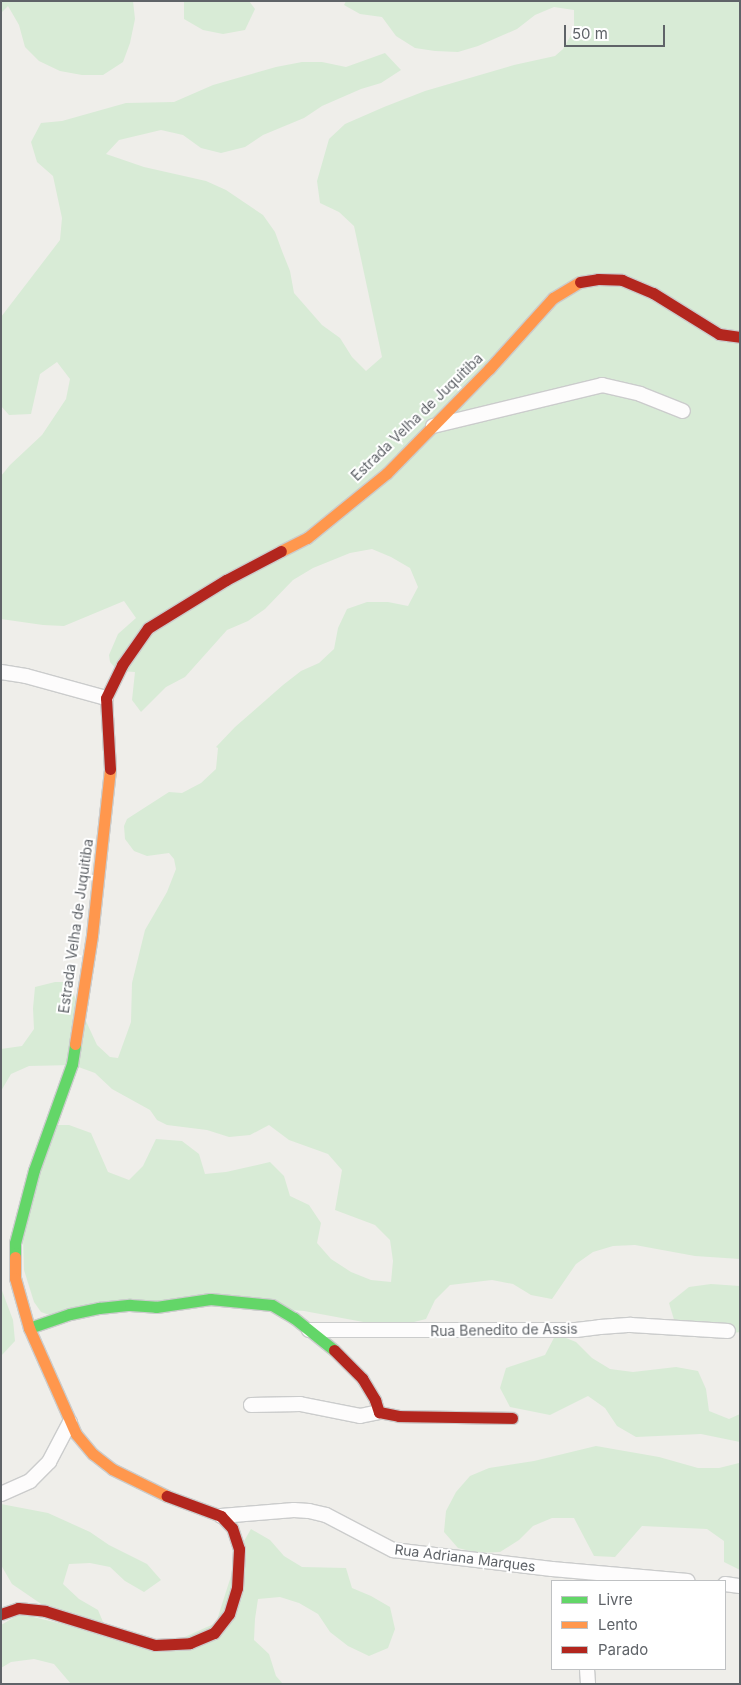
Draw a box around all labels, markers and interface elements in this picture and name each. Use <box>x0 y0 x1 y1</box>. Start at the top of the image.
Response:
scale bar <box>566 15 667 47</box>
text: 50 m <box>572 24 608 43</box>
street label: Estrada Velha de Juquitiba <box>348 350 486 484</box>
street label: Estrada Velha de Juquitiba <box>55 838 97 1014</box>
street label: Rua Benedito de Assis <box>430 1320 578 1340</box>
street label: Rua Adriana Marques <box>393 1541 537 1575</box>
legend <box>551 1580 726 1670</box>
text: Livre <box>598 1590 633 1609</box>
text: Lento <box>598 1615 638 1634</box>
text: Parado <box>598 1640 648 1659</box>

